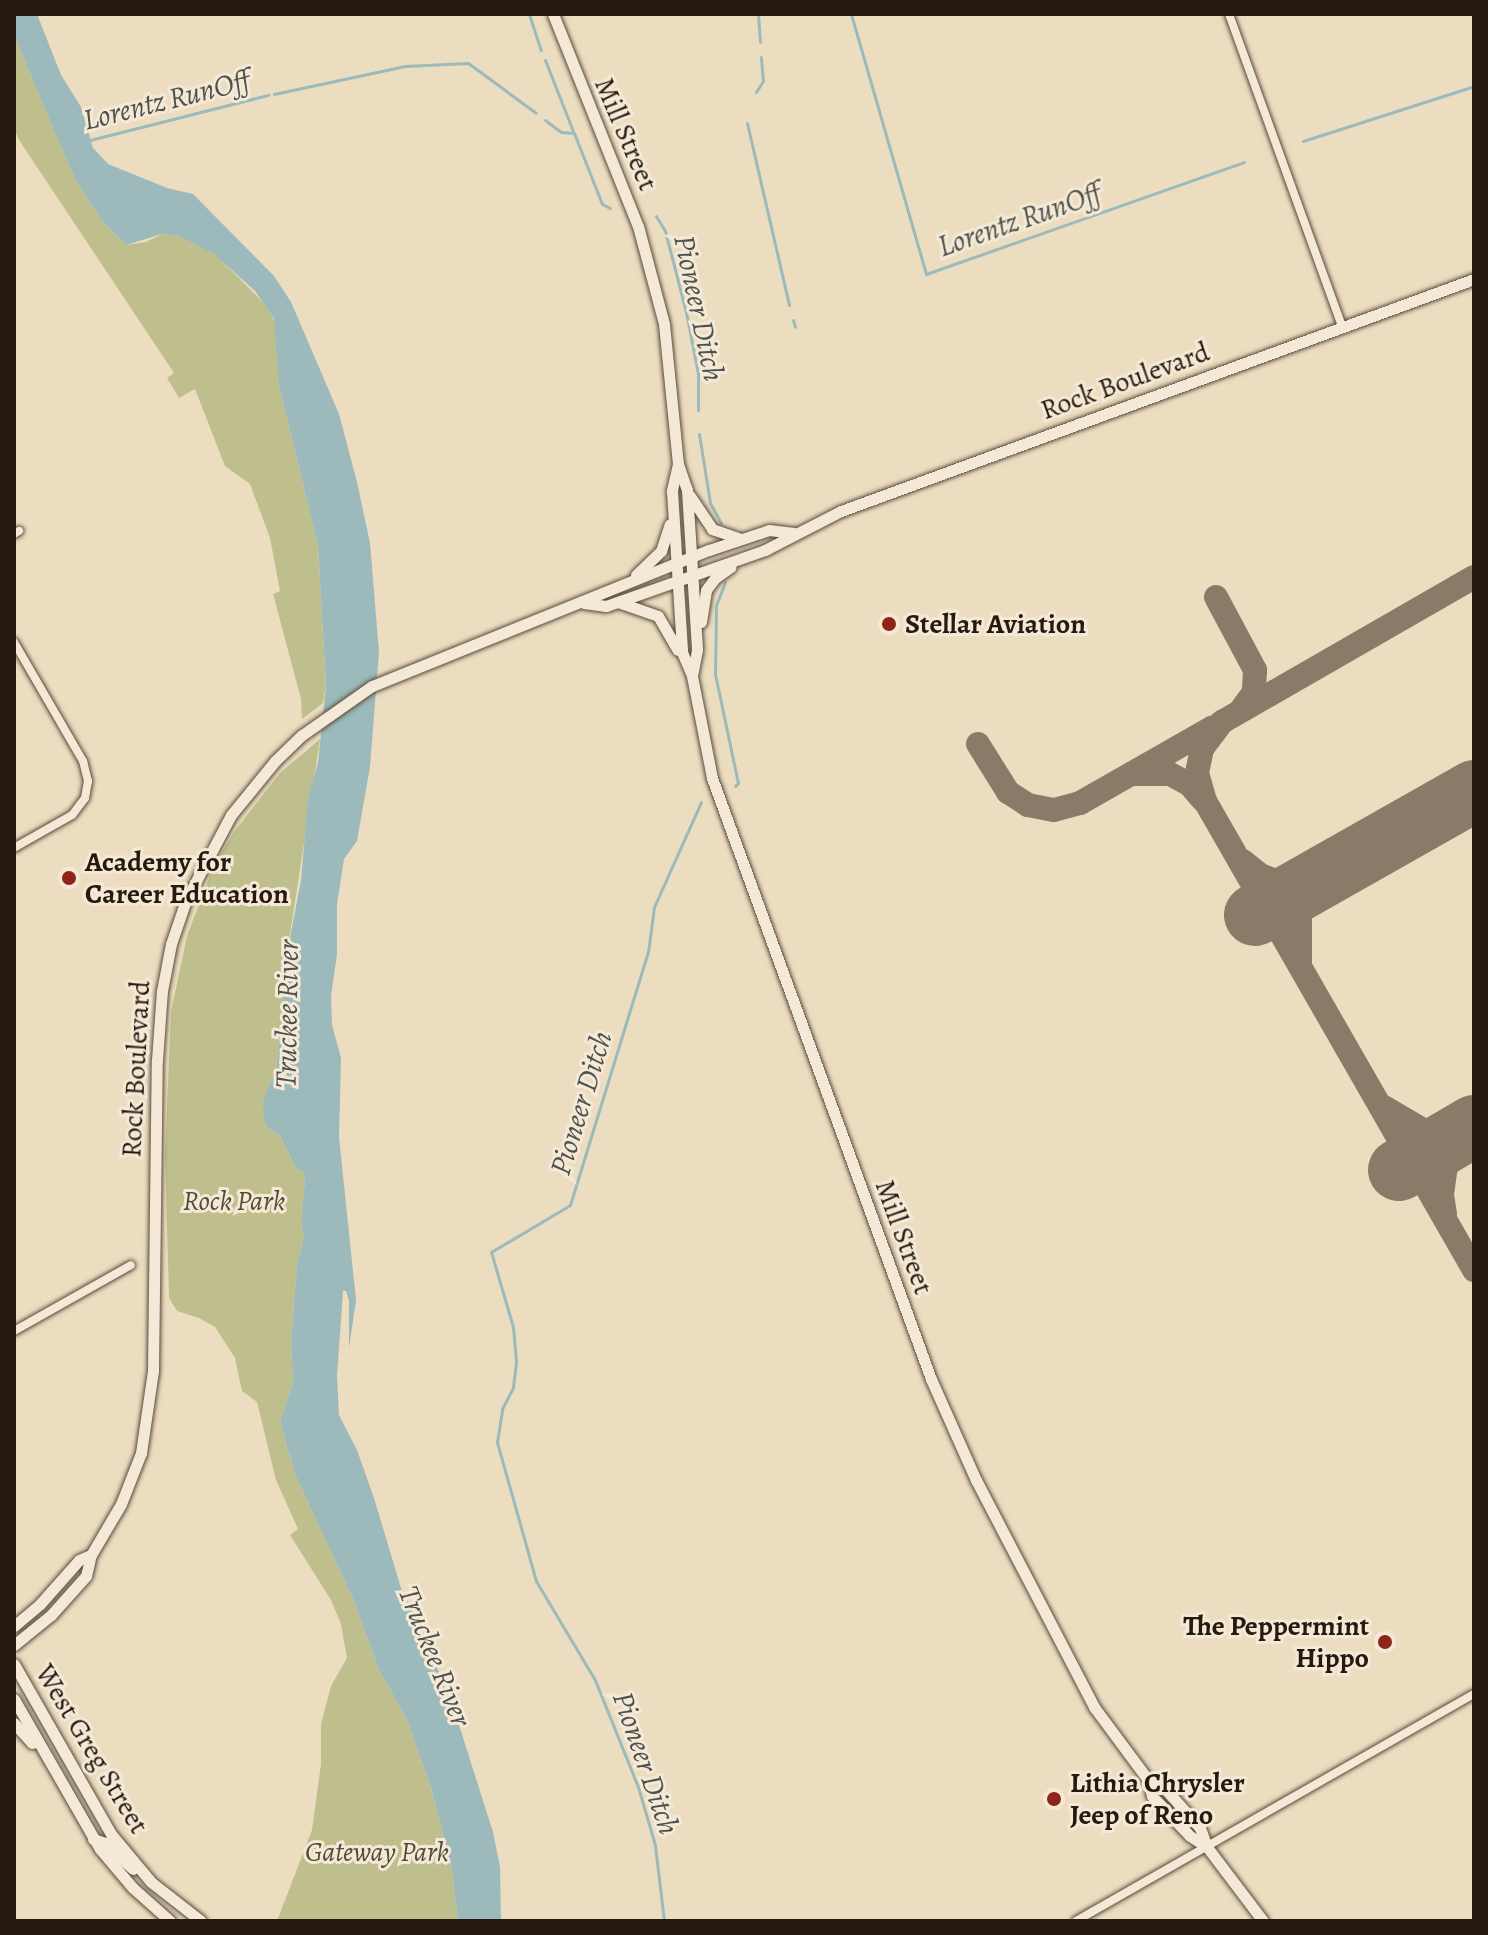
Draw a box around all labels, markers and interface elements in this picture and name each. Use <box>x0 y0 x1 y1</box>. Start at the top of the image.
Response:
water label: Lorentz RunOff <box>79 62 253 138</box>
street label: Mill Street <box>587 72 665 196</box>
water label: Lorentz RunOff <box>933 175 1105 265</box>
water label: Pioneer Ditch <box>666 231 732 385</box>
street label: Rock Boulevard <box>1036 335 1214 427</box>
place label: Stellar Aviation <box>905 607 1086 641</box>
marker: Stellar Aviation <box>880 615 898 633</box>
place label: Academy for Career Education <box>85 845 289 911</box>
marker: Academy for Career Education <box>60 869 78 887</box>
water label: Truckee River <box>268 940 306 1088</box>
street label: Rock Boulevard <box>115 980 157 1158</box>
water label: Pioneer Ditch <box>542 1027 620 1179</box>
street label: Mill Street <box>868 1175 940 1299</box>
park label: Rock Park <box>183 1184 285 1218</box>
water label: Truckee River <box>391 1581 479 1731</box>
place label: The Peppermint Hippo <box>1183 1609 1369 1675</box>
marker: The Peppermint Hippo <box>1376 1633 1394 1651</box>
street label: West Greg Street <box>28 1658 156 1840</box>
water label: Pioneer Ditch <box>605 1687 687 1839</box>
place label: Lithia Chrysler Jeep of Reno <box>1070 1766 1245 1832</box>
marker: Lithia Chrysler Jeep of Reno <box>1045 1790 1063 1808</box>
park label: Gateway Park <box>305 1835 449 1869</box>

